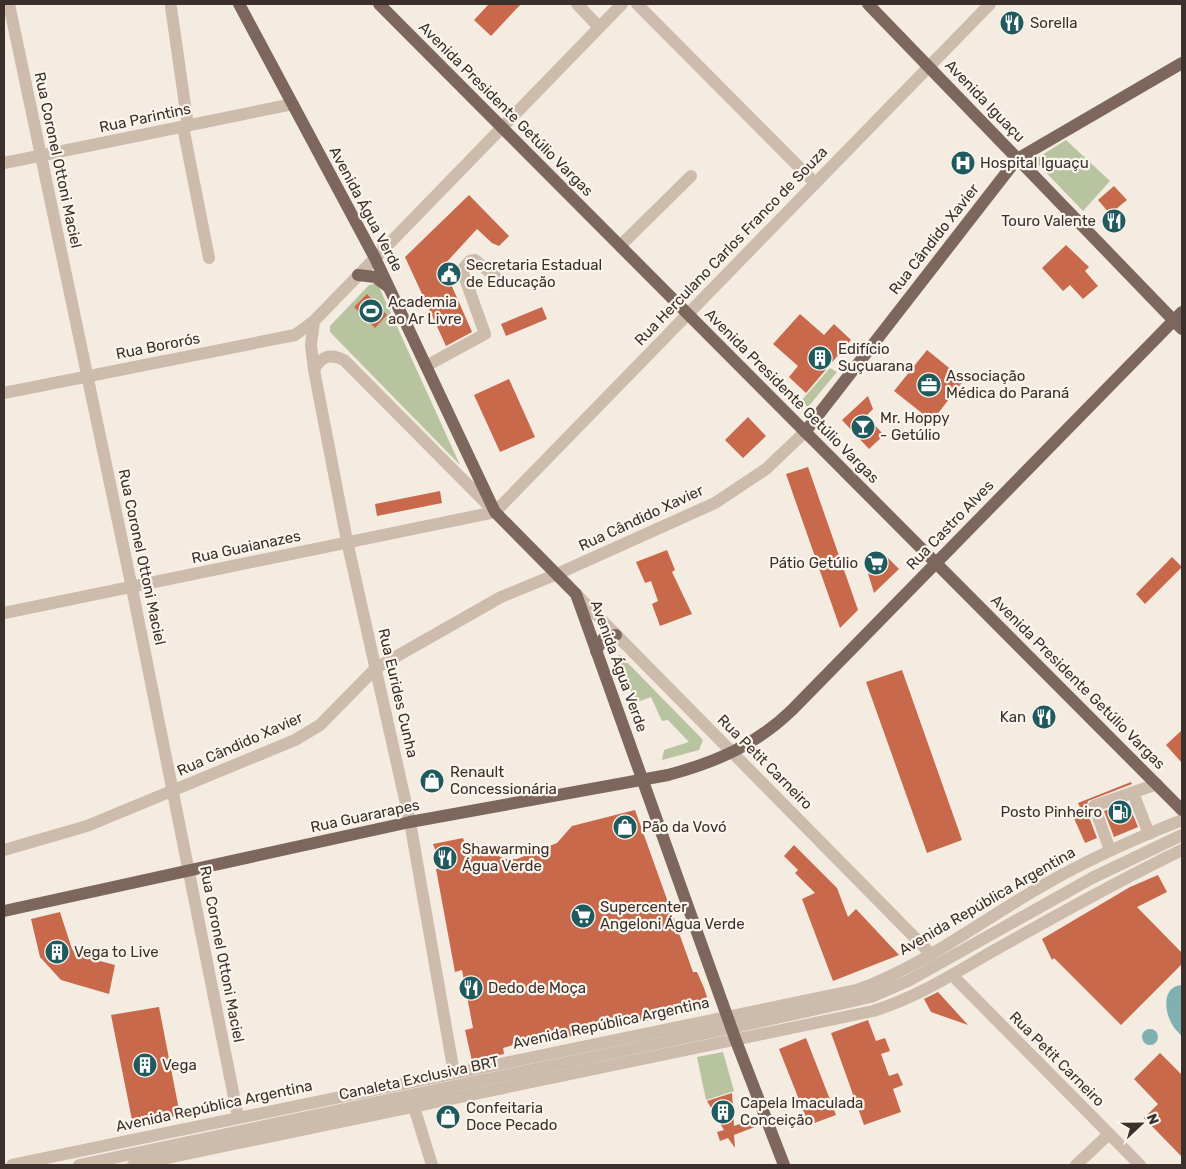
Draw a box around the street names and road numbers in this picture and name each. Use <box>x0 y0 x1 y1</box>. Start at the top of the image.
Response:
street label: Avenida Presidente Getúlio Vargas <box>415 18 597 200</box>
street label: Avenida Iguaçu <box>941 56 1029 146</box>
street label: Rua Coronel Ottoni Maciel <box>31 70 85 250</box>
street label: Rua Parintins <box>98 99 193 136</box>
street label: Avenida Água Verde <box>325 143 407 275</box>
street label: Rua Herculano Carlos Franco de Souza <box>631 143 831 349</box>
street label: Rua Cândido Xavier <box>885 180 983 298</box>
street label: Avenida Presidente Getúlio Vargas <box>701 305 883 487</box>
street label: Rua Bororós <box>114 329 202 363</box>
street label: Rua Coronel Ottoni Maciel <box>115 467 169 647</box>
street label: Rua Castro Alves <box>903 476 998 574</box>
street label: Rua Cândido Xavier <box>576 481 707 555</box>
street label: Rua Guaianazes <box>190 527 303 567</box>
street label: Avenida Presidente Getúlio Vargas <box>987 591 1169 773</box>
street label: Avenida Água Verde <box>587 598 651 734</box>
street label: Rua Eurides Cunha <box>374 626 422 760</box>
street label: Rua Cândido Xavier <box>174 708 306 780</box>
street label: Rua Petit Carneiro <box>714 711 816 813</box>
street label: Rua Guararapes <box>309 796 422 836</box>
street label: Avenida República Argentina <box>896 843 1078 959</box>
street label: Rua Coronel Ottoni Maciel <box>196 864 248 1044</box>
street label: Avenida República Argentina <box>511 993 711 1053</box>
street label: Rua Petit Carneiro <box>1006 1008 1108 1110</box>
street label: Canaleta Exclusiva BRT <box>337 1052 501 1104</box>
street label: Avenida República Argentina <box>114 1076 314 1136</box>

